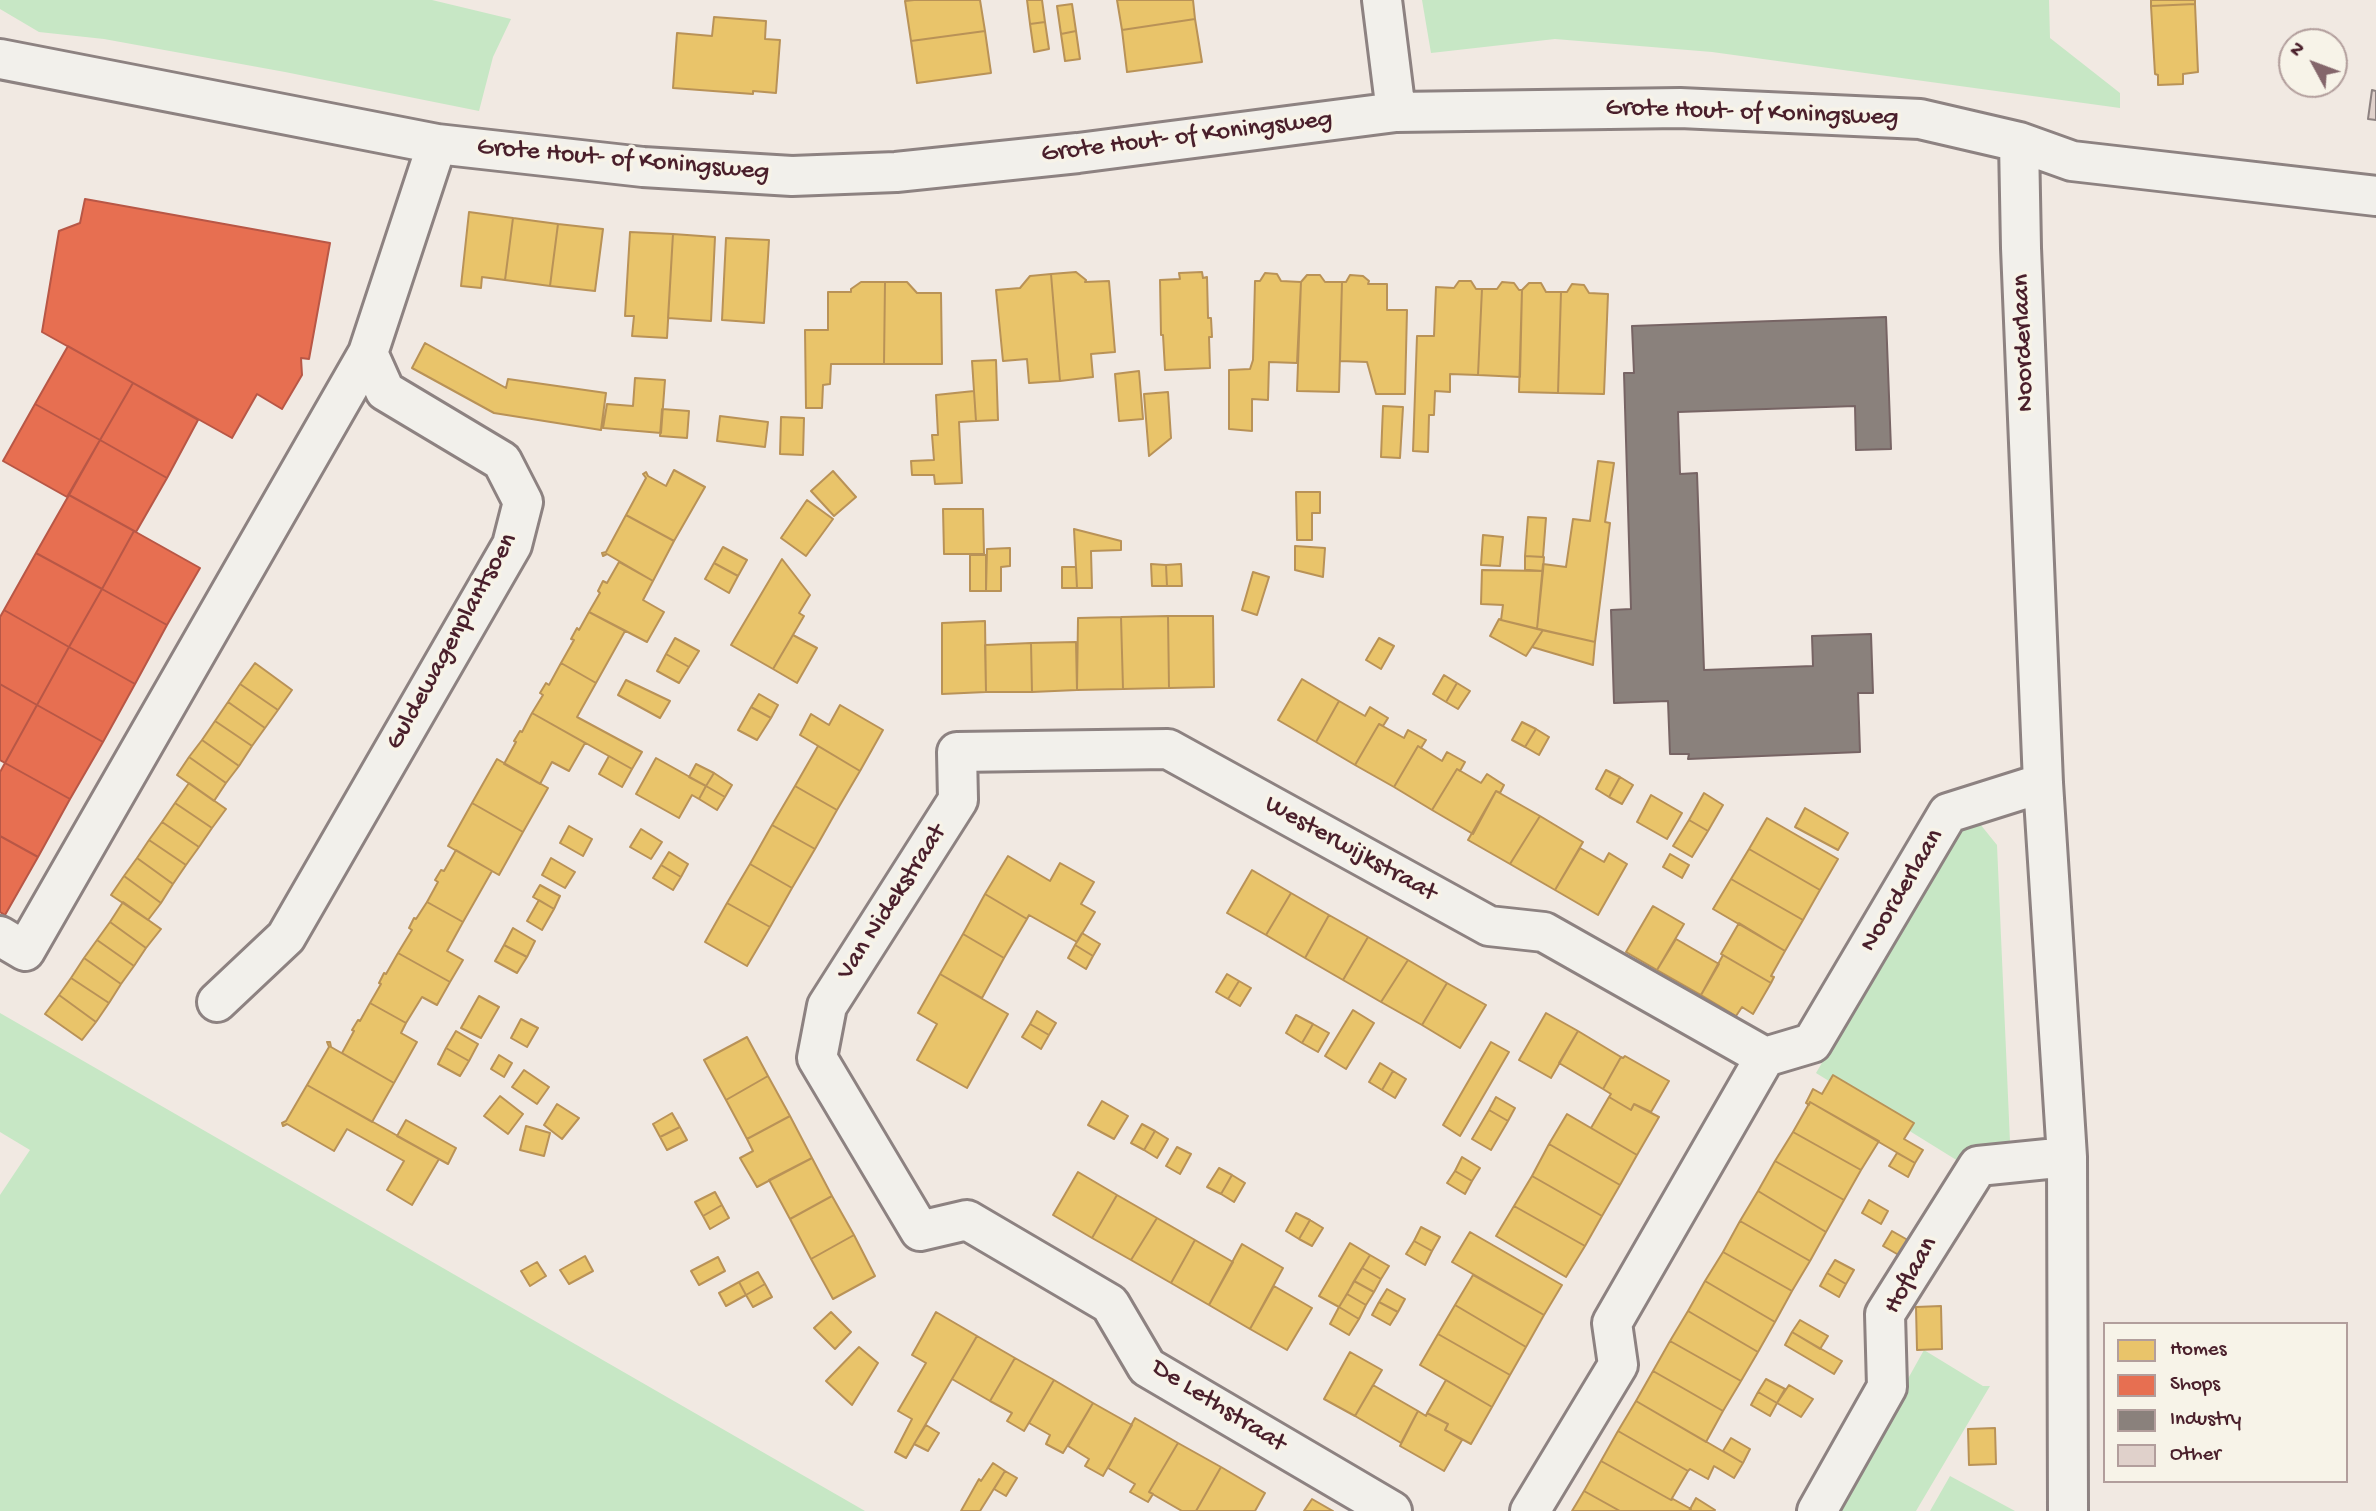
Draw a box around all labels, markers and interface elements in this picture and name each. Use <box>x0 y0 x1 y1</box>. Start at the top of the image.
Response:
north arrow <box>2278 28 2348 98</box>
text: N <box>2286 38 2311 62</box>
street label: Grote Hout- of Koningsweg <box>1605 93 1899 135</box>
street label: Grote Hout- of Koningsweg <box>1040 105 1334 171</box>
street label: Grote Hout- of Koningsweg <box>476 133 770 189</box>
street label: Noorderlaan <box>2007 274 2043 412</box>
street label: Guldewagenplantsoen <box>380 528 526 756</box>
street label: Westerwijkstraat <box>1258 790 1442 910</box>
street label: Van Nidekstraat <box>831 819 955 987</box>
street label: Noorderlaan <box>1854 824 1952 958</box>
street label: Hoflaan <box>1878 1232 1946 1320</box>
legend <box>2103 1322 2348 1483</box>
text: Homes <box>2170 1338 2226 1363</box>
street label: De Lethstraat <box>1145 1353 1291 1461</box>
text: Shops <box>2170 1373 2220 1398</box>
text: Industry <box>2170 1408 2241 1433</box>
text: Other <box>2170 1443 2221 1468</box>

